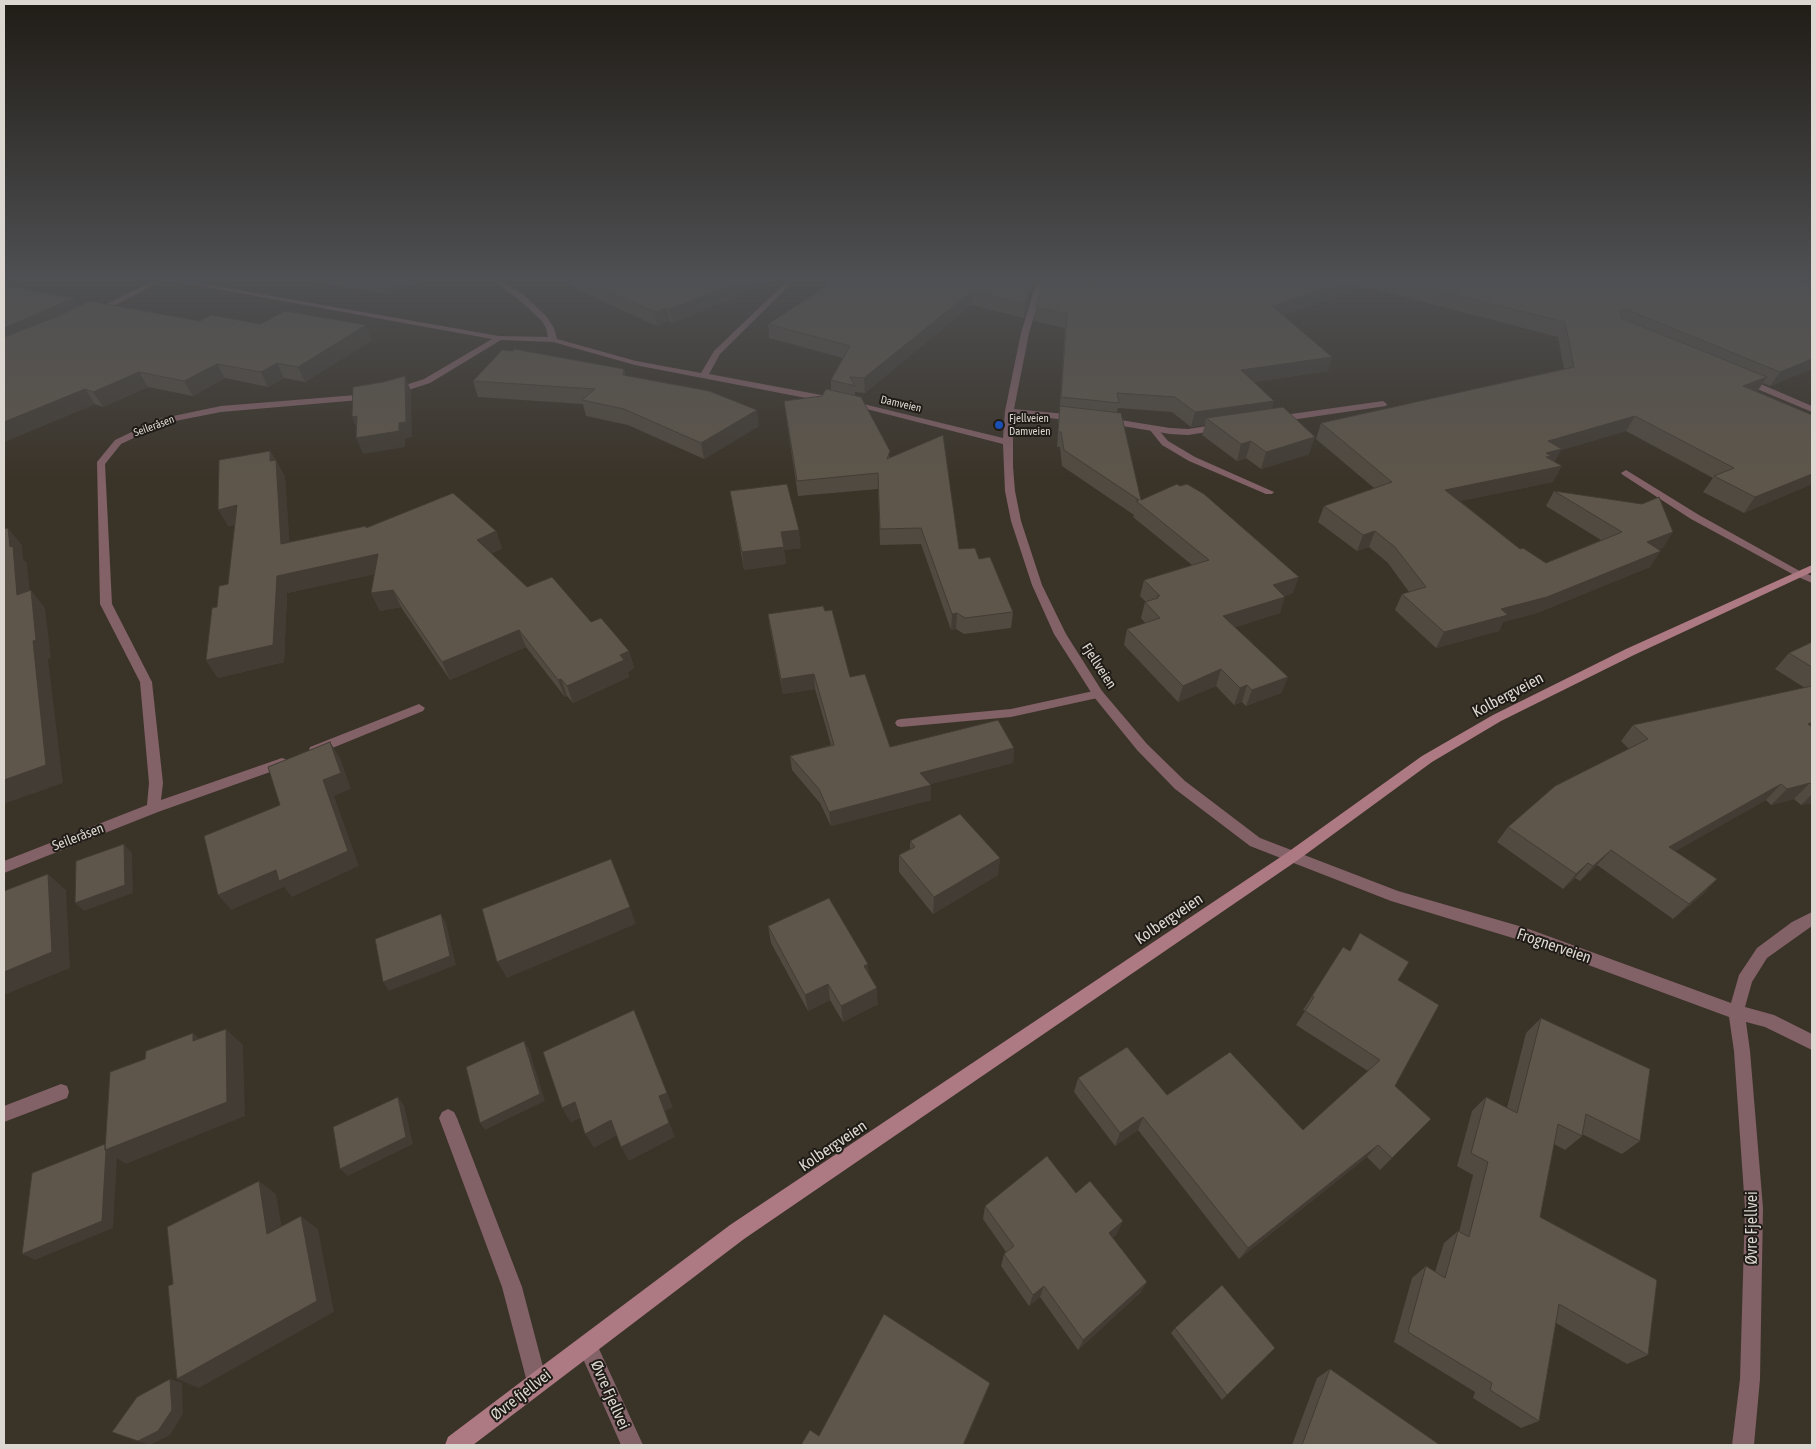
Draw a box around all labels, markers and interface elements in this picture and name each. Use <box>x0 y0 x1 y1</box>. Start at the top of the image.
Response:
street label: Damveien <box>879 393 923 415</box>
place label: Fjellveien Damveien <box>1009 412 1050 438</box>
street label: Seileråsen <box>132 413 176 439</box>
marker: Fjellveien Damveien <box>993 419 1005 431</box>
street label: Fjellveien <box>1078 640 1120 692</box>
street label: Kolbergveien <box>1469 668 1547 722</box>
street label: Seileråsen <box>50 820 106 854</box>
street label: Kolbergveien <box>1131 889 1207 949</box>
street label: Frognerveien <box>1514 924 1594 968</box>
street label: Kolbergveien <box>795 1116 871 1176</box>
street label: Øvre Fjellvei <box>1742 1191 1762 1265</box>
street label: Øvre Fjellvei <box>586 1358 634 1432</box>
street label: Øvre fjellvei <box>487 1366 555 1424</box>

